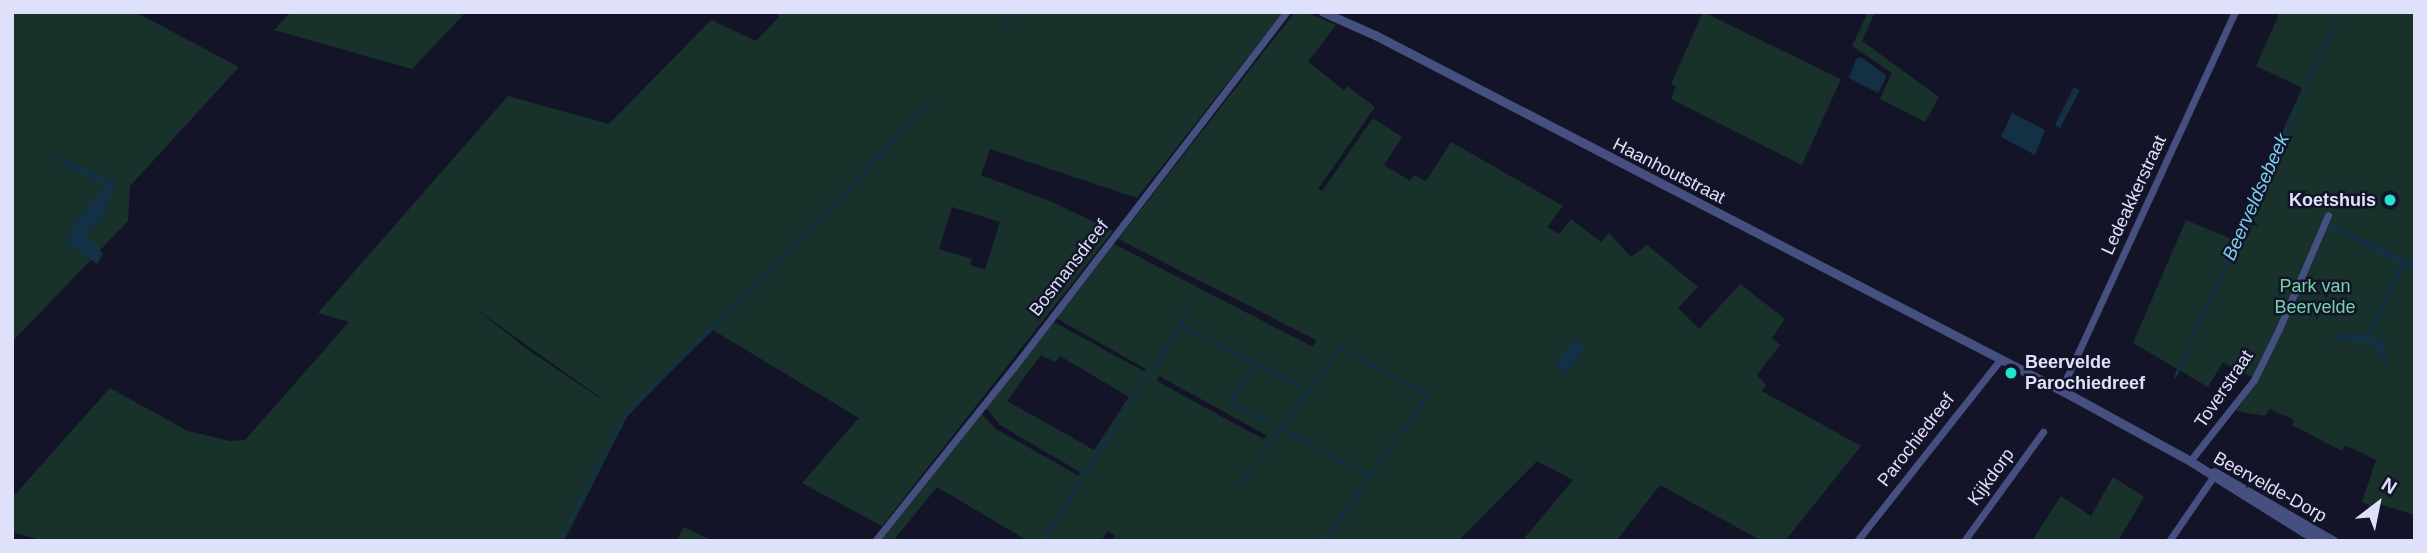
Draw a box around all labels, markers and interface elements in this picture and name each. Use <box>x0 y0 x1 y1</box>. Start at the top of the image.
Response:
water label: Beerveldsebeek <box>2218 130 2294 264</box>
street label: Ledeakkerstraat <box>2097 132 2171 258</box>
street label: Haanhoutstraat <box>1609 133 1729 209</box>
place label: Koetshuis <box>2289 189 2376 211</box>
marker: Koetshuis <box>2382 192 2398 208</box>
street label: Bosmansdreef <box>1025 216 1113 320</box>
park label: Park van Beervelde <box>2274 276 2356 318</box>
street label: Toverstraat <box>2190 346 2258 432</box>
place label: Beervelde Parochiedreef <box>2025 352 2145 394</box>
marker: Beervelde Parochiedreef <box>2003 365 2019 381</box>
street label: Parochiedreef <box>1873 389 1959 491</box>
street label: Kijkdorp <box>1963 444 2019 510</box>
street label: Beervelde-Dorp <box>2210 447 2330 527</box>
north arrow <box>2343 469 2413 539</box>
text: N <box>2378 473 2401 498</box>

